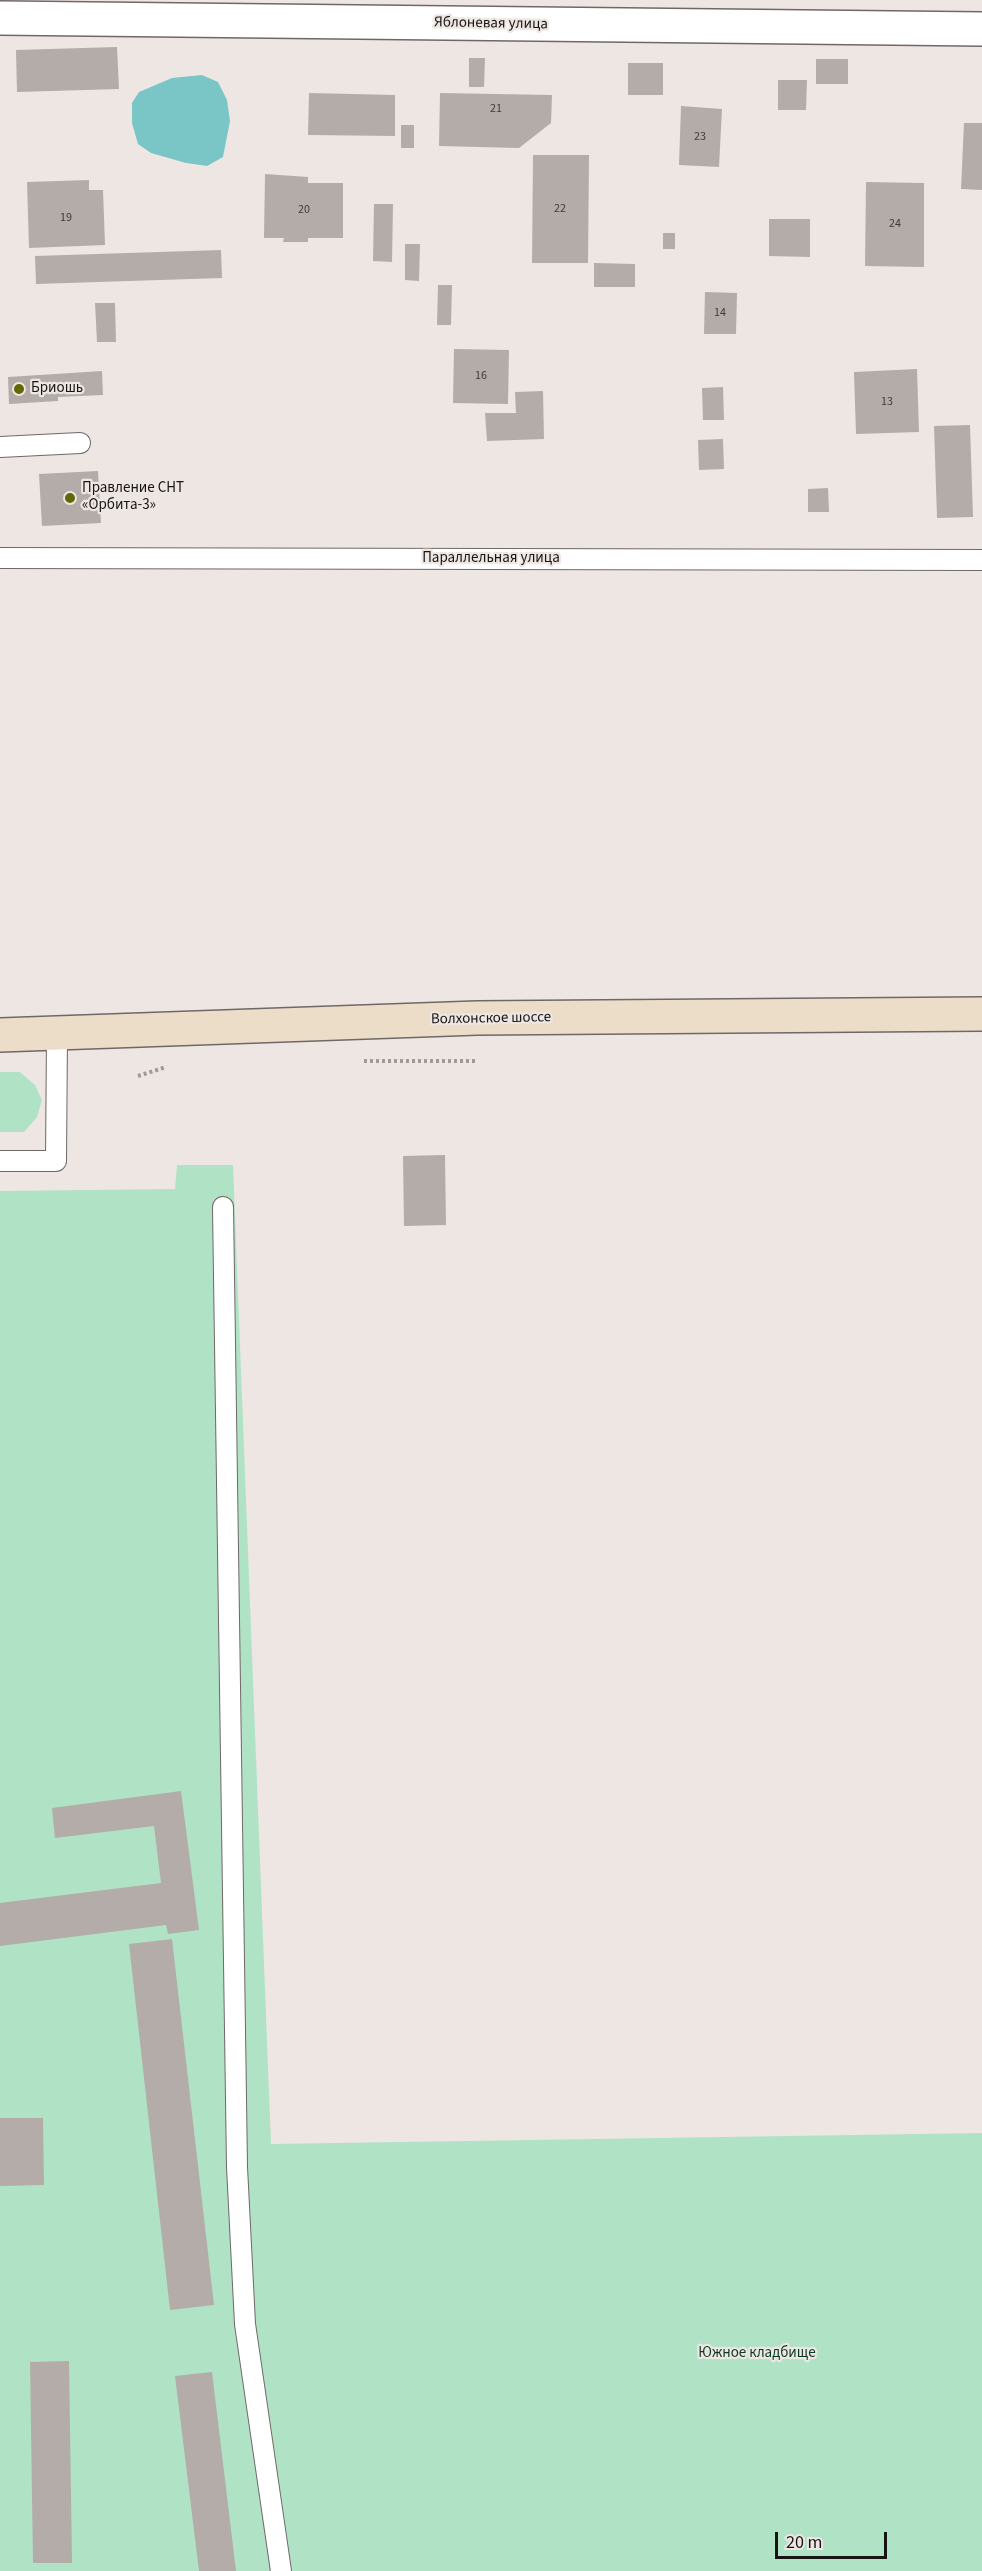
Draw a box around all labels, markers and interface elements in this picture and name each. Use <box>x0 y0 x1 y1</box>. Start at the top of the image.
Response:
street label: Яблоневая улица <box>434 14 548 34</box>
house number: 21 <box>490 102 502 116</box>
house number: 23 <box>694 130 706 144</box>
house number: 22 <box>554 202 566 216</box>
house number: 20 <box>298 203 310 217</box>
house number: 19 <box>60 211 72 225</box>
house number: 24 <box>889 217 901 231</box>
house number: 14 <box>714 306 726 320</box>
house number: 16 <box>475 369 487 383</box>
place label: Бриошь <box>31 380 83 398</box>
marker: Бриошь <box>12 382 26 396</box>
house number: 13 <box>881 395 893 409</box>
place label: Правление СНТ «Орбита-3» <box>82 480 184 515</box>
marker: Правление СНТ «Орбита-3» <box>63 491 77 505</box>
street label: Параллельная улица <box>422 550 560 568</box>
street label: Волхонское шоссе <box>431 1009 551 1029</box>
park label: Южное кладбище <box>698 2345 816 2363</box>
scale bar <box>778 2520 890 2558</box>
text: 20 m <box>786 2530 822 2555</box>

